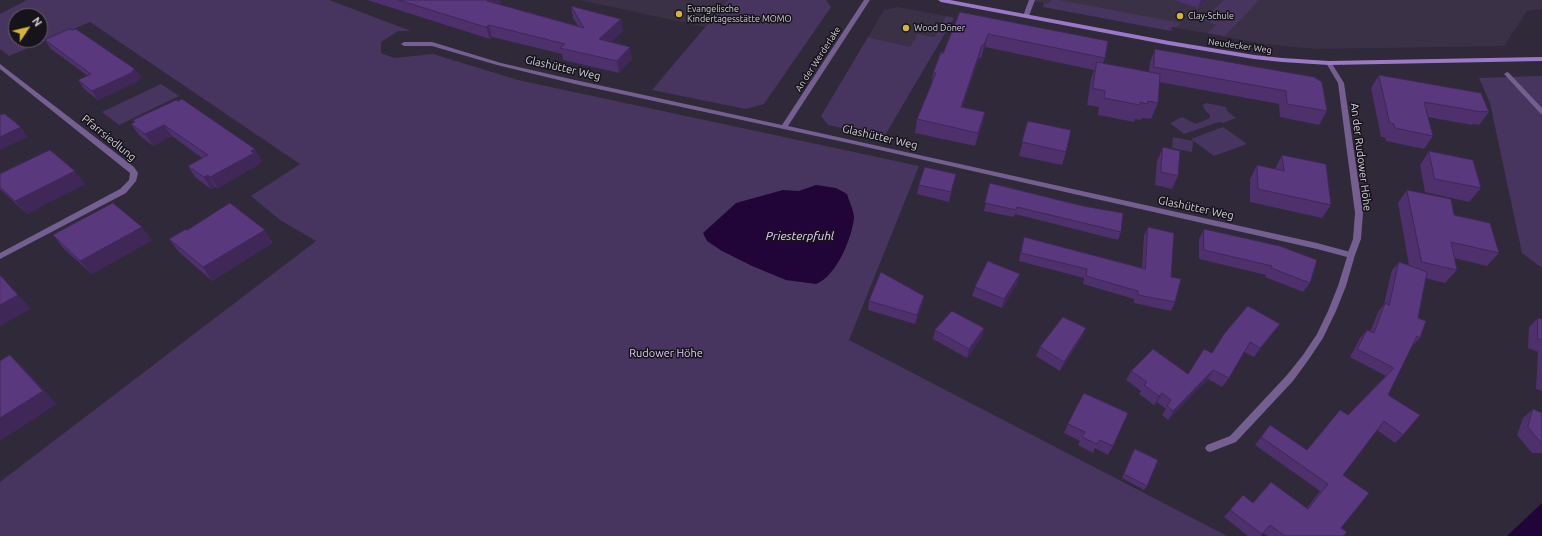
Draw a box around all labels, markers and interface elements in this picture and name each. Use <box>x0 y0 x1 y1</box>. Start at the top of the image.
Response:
place label: Evangelische Kindertagesstätte MOMO <box>687 4 792 25</box>
north arrow <box>8 8 48 48</box>
marker: Evangelische Kindertagesstätte MOMO <box>674 9 684 19</box>
marker: Clay-Schule <box>1175 11 1185 21</box>
place label: Clay-Schule <box>1188 11 1234 21</box>
text: N <box>30 15 44 28</box>
marker: Wood Döner <box>901 23 911 33</box>
place label: Wood Döner <box>914 23 965 33</box>
street label: An der Werderlake <box>793 24 843 94</box>
street label: Neudecker Weg <box>1208 36 1272 56</box>
street label: Glashütter Weg <box>524 53 602 83</box>
street label: An der Rudower Höhe <box>1348 102 1374 212</box>
street label: Pfarrsiedlung <box>79 112 139 164</box>
street label: Glashütter Weg <box>841 122 919 152</box>
street label: Glashütter Weg <box>1157 194 1235 222</box>
water label: Priesterpfuhl <box>766 229 834 243</box>
park label: Rudower Höhe <box>629 346 703 360</box>

